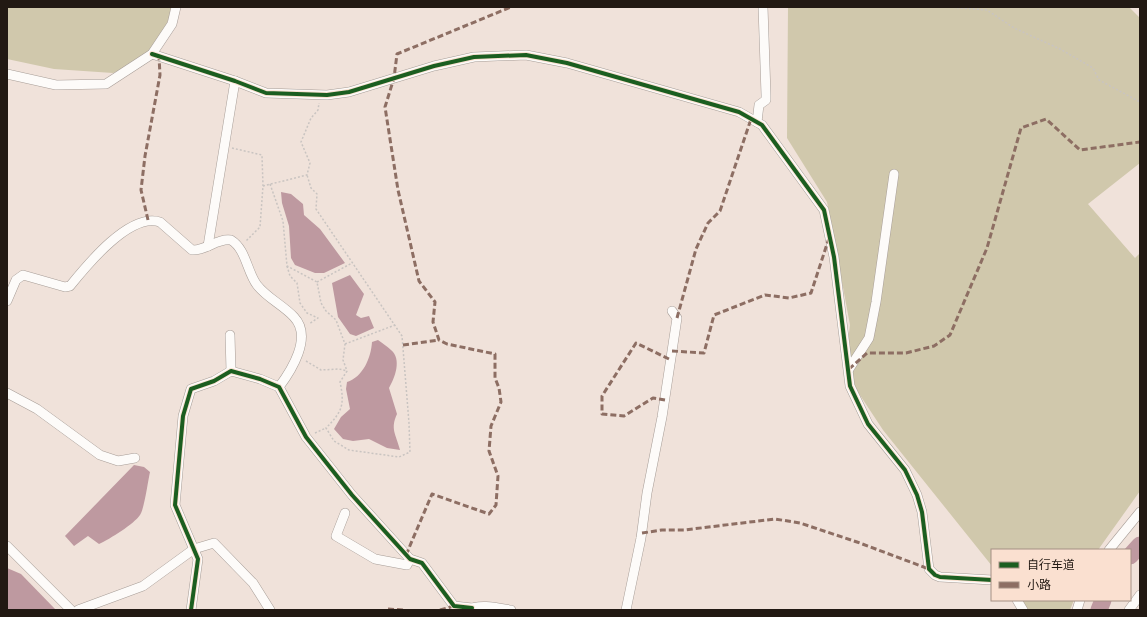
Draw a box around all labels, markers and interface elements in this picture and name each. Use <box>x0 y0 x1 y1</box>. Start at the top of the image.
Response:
legend <box>991 549 1131 601</box>
text: 自行车道 <box>1027 557 1075 573</box>
text: 小路 <box>1027 577 1051 593</box>

